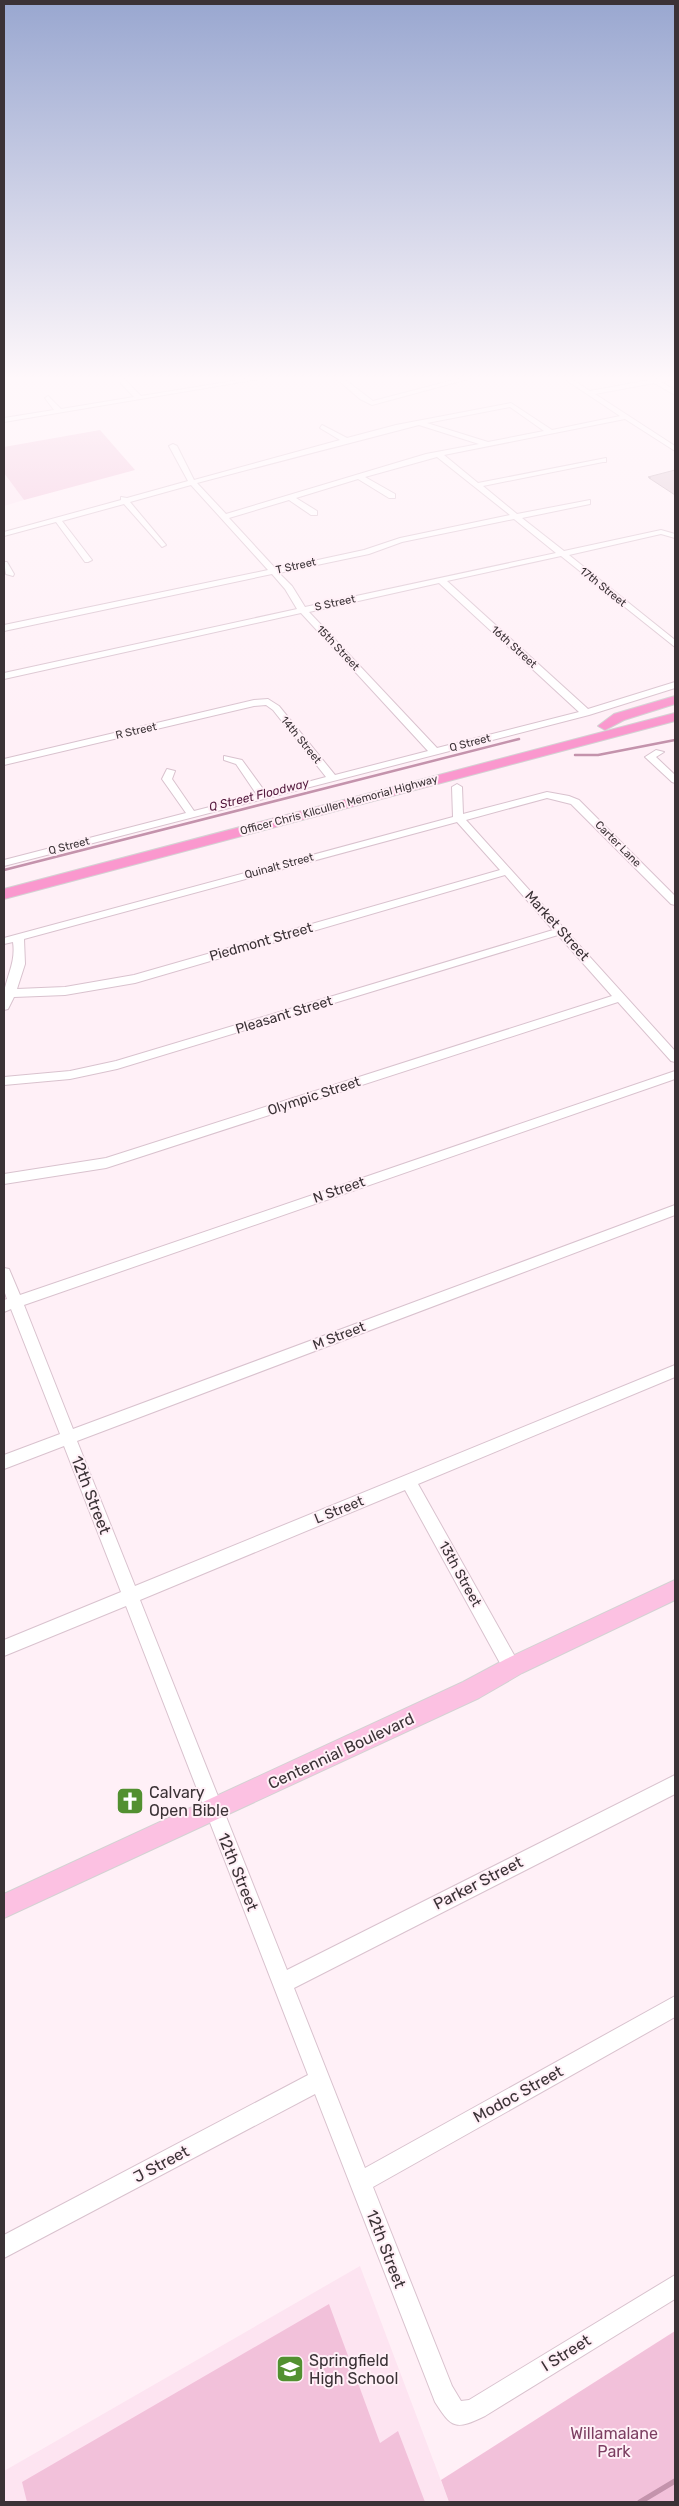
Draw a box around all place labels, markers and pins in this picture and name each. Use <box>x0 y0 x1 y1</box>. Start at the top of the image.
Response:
place label: Calvary Open Bible <box>149 1783 229 1820</box>
church icon: Calvary Open Bible <box>115 1786 145 1816</box>
place label: Springfield High School <box>309 2351 398 2388</box>
school or university icon: Springfield High School <box>275 2354 305 2384</box>

